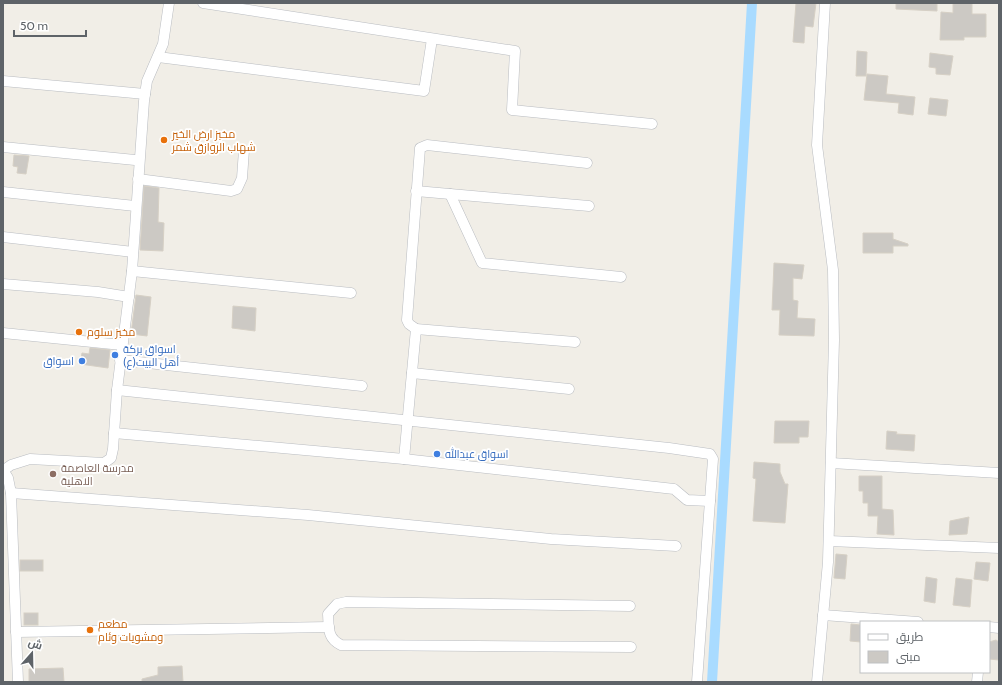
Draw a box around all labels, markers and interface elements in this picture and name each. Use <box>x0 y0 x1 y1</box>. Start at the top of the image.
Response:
scale bar <box>14 12 86 38</box>
text: 50 m <box>20 18 48 33</box>
place label: مخبز ارض الخير شهاب الروازق شمر <box>171 127 256 154</box>
marker: مخبز ارض الخير شهاب الروازق شمر <box>159 135 169 145</box>
place label: مخبز سلوم <box>87 325 135 340</box>
marker: مخبز سلوم <box>74 327 84 337</box>
place label: اسواق بركة أهل البيت(ع) <box>123 342 179 370</box>
marker: اسواق بركة أهل البيت(ع) <box>110 350 120 360</box>
place label: اسواق <box>43 354 74 368</box>
marker: اسواق <box>77 356 87 366</box>
place label: اسواق عبدالله <box>445 446 509 461</box>
marker: اسواق عبدالله <box>432 449 442 459</box>
place label: مدرسة العاصمة الاهلية <box>61 461 134 488</box>
marker: مدرسة العاصمة الاهلية <box>48 469 58 479</box>
place label: مطعم ومشويات وئام <box>98 617 163 645</box>
legend <box>860 621 990 673</box>
marker: مطعم ومشويات وئام <box>85 625 95 635</box>
text: طريق <box>896 629 924 644</box>
north arrow <box>12 633 52 673</box>
text: ش <box>26 635 44 653</box>
text: مبنى <box>896 649 921 664</box>

